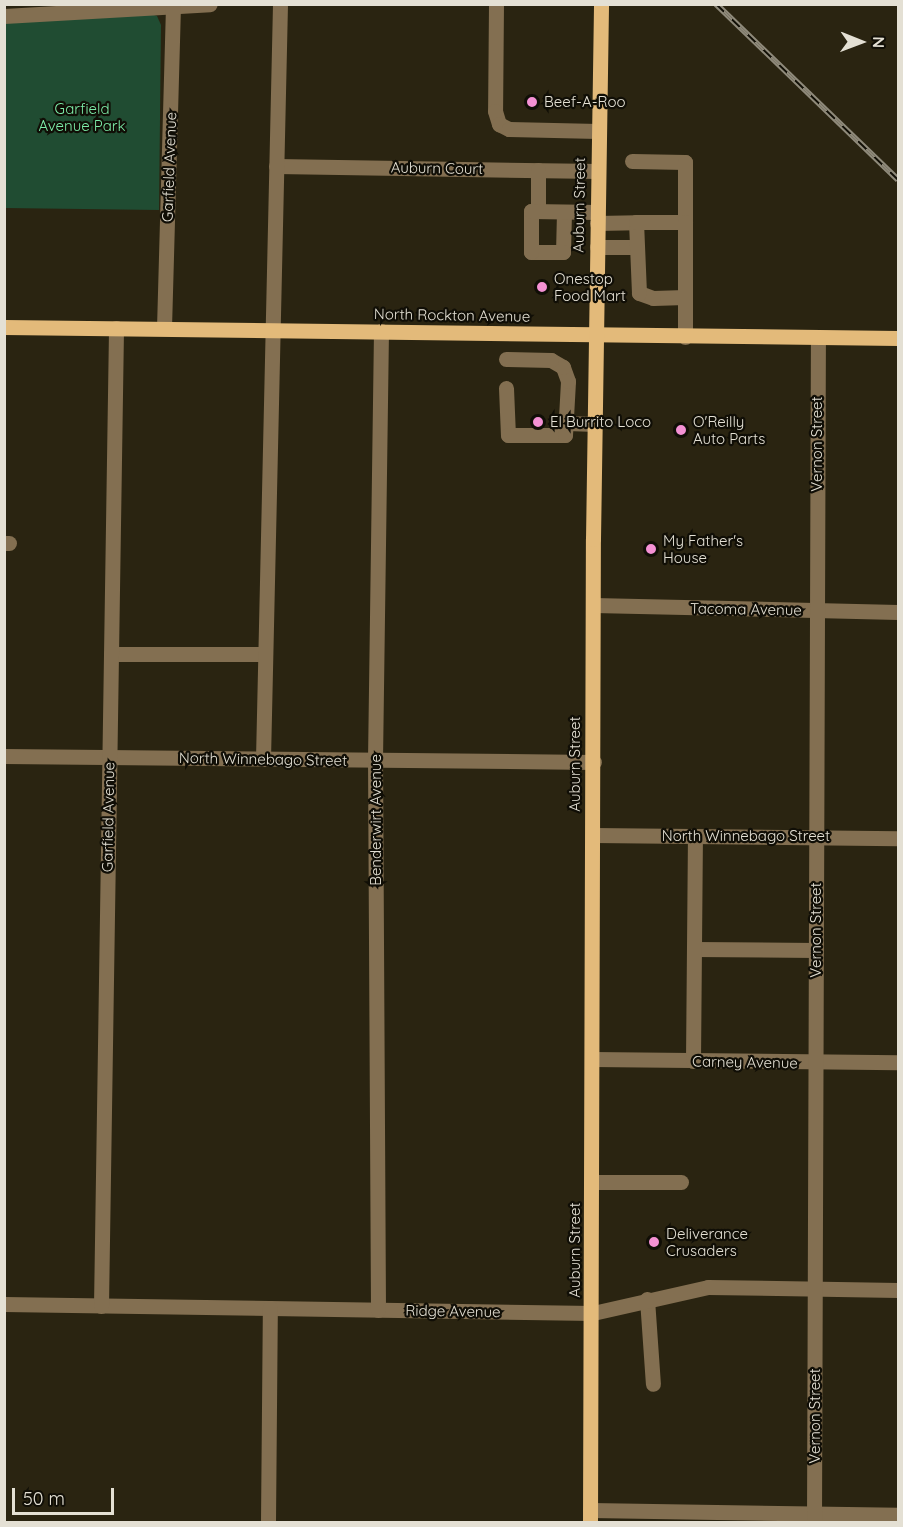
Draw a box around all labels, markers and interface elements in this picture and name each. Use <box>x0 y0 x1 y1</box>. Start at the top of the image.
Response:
north arrow <box>831 12 891 72</box>
text: N <box>869 36 889 48</box>
place label: Beef-A-Roo <box>544 93 626 111</box>
marker: Beef-A-Roo <box>525 95 539 109</box>
park label: Garfield Avenue Park <box>38 99 126 134</box>
street label: Garfield Avenue <box>158 112 180 222</box>
street label: Auburn Street <box>569 157 589 253</box>
street label: Auburn Court <box>391 158 483 178</box>
place label: Onestop Food Mart <box>554 269 626 304</box>
marker: Onestop Food Mart <box>535 280 549 294</box>
street label: North Rockton Avenue <box>374 305 530 325</box>
street label: Vernon Street <box>808 396 826 492</box>
place label: O'Reilly Auto Parts <box>693 412 765 447</box>
place label: El Burrito Loco <box>550 413 651 431</box>
marker: El Burrito Loco <box>531 415 545 429</box>
marker: O'Reilly Auto Parts <box>674 423 688 437</box>
place label: My Father's House <box>663 531 743 566</box>
marker: My Father's House <box>644 542 658 556</box>
street label: Tacoma Avenue <box>690 599 802 619</box>
street label: Auburn Street <box>566 716 584 812</box>
street label: North Winnebago Street <box>179 749 347 769</box>
street label: Benderwirt Avenue <box>367 754 385 886</box>
street label: Garfield Avenue <box>98 762 118 872</box>
street label: North Winnebago Street <box>662 827 830 845</box>
street label: Vernon Street <box>807 882 825 978</box>
street label: Carney Avenue <box>692 1052 798 1072</box>
street label: Auburn Street <box>566 1202 584 1298</box>
place label: Deliverance Crusaders <box>666 1224 748 1259</box>
marker: Deliverance Crusaders <box>647 1235 661 1249</box>
street label: Ridge Avenue <box>405 1301 501 1321</box>
street label: Vernon Street <box>806 1368 824 1464</box>
scale bar <box>15 1476 117 1514</box>
text: 50 m <box>23 1487 65 1510</box>

